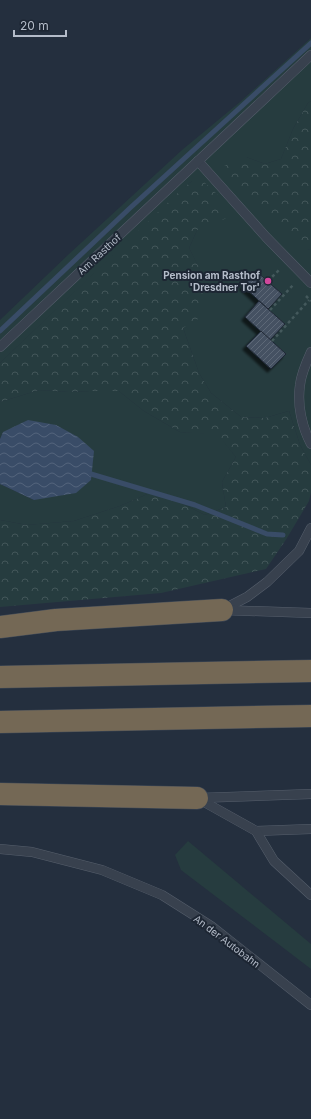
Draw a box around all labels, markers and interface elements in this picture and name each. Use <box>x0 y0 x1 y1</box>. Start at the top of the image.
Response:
scale bar <box>14 12 66 38</box>
text: 20 m <box>20 18 49 33</box>
street label: Am Rasthof <box>75 231 123 277</box>
place label: Pension am Rasthof 'Dresdner Tor' <box>163 269 260 293</box>
marker: Pension am Rasthof 'Dresdner Tor' <box>263 276 273 286</box>
street label: An der Autobahn <box>192 912 263 970</box>

